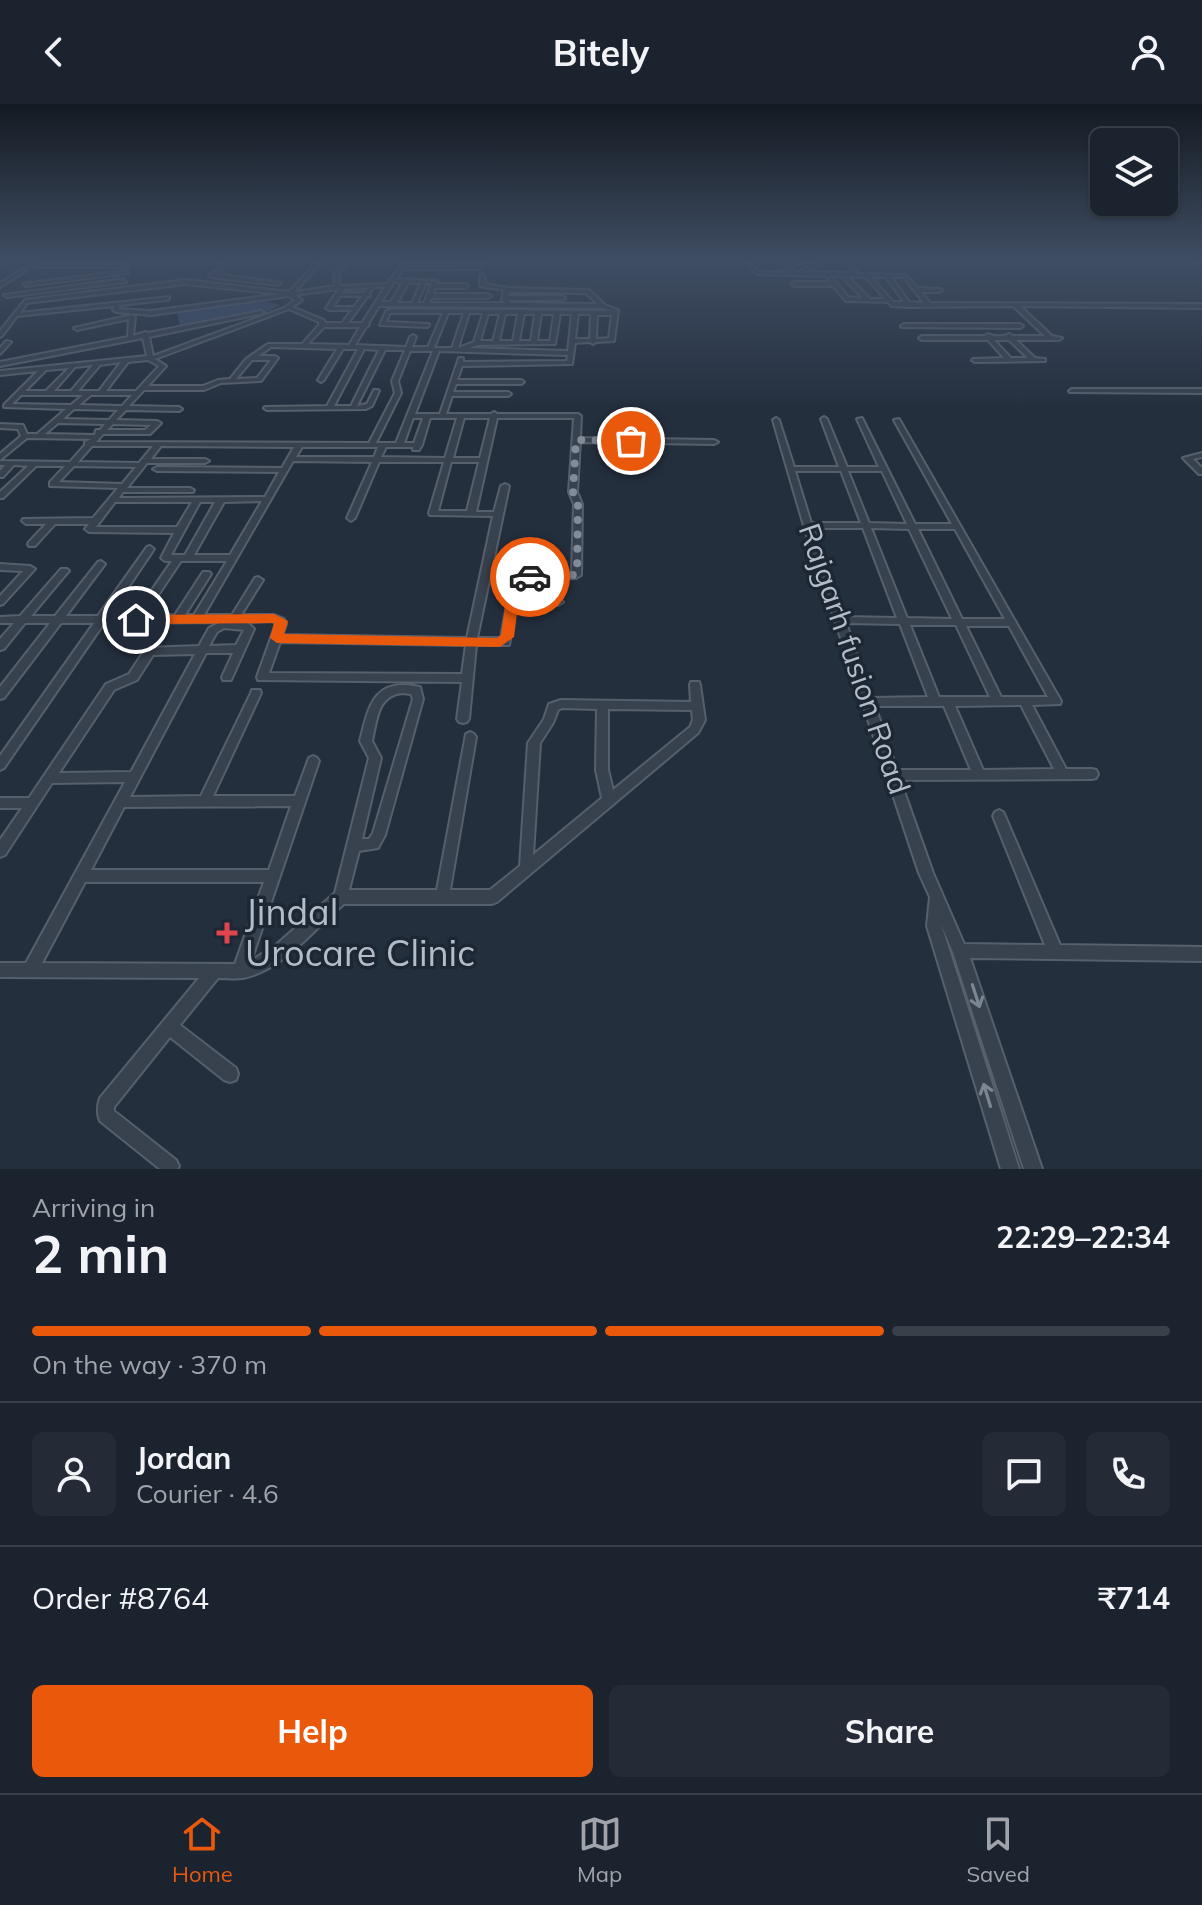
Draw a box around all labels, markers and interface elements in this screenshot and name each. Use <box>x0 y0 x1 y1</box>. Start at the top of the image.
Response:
icon: back <box>32 30 76 74</box>
text: Bitely <box>553 30 649 75</box>
icon: person <box>1126 30 1170 74</box>
map controls <box>1090 128 1178 216</box>
button: layers <box>1090 128 1178 216</box>
pin <box>597 407 665 475</box>
icon: bag <box>609 419 653 463</box>
street label: Rajgarh fusion Road <box>791 518 919 799</box>
courier <box>490 537 570 617</box>
icon: car <box>508 555 552 599</box>
pin <box>102 586 170 654</box>
icon: home <box>114 598 158 642</box>
place label: Jindal Urocare Clinic <box>245 889 475 975</box>
marker: Jindal Urocare Clinic <box>216 922 238 944</box>
one-way arrow <box>969 983 984 1008</box>
one-way arrow <box>979 1082 994 1108</box>
text: Arriving in <box>32 1191 155 1224</box>
text: 22:29–22:34 <box>996 1218 1170 1256</box>
text: 2 min <box>32 1221 169 1286</box>
text: On the way · 370 m <box>32 1348 267 1381</box>
button: person <box>32 1432 116 1516</box>
button: chat <box>982 1432 1066 1516</box>
button: phone <box>1086 1432 1170 1516</box>
text: Jordan <box>136 1439 231 1477</box>
text: Courier · 4.6 <box>136 1477 279 1510</box>
text: Order #8764 <box>32 1579 209 1617</box>
text: ₹714 <box>1098 1579 1170 1617</box>
button: Help <box>32 1685 593 1777</box>
button: Share <box>609 1685 1170 1777</box>
tab: Home <box>172 1812 233 1888</box>
tab: Map <box>577 1812 622 1888</box>
tab: Saved <box>966 1812 1030 1888</box>

